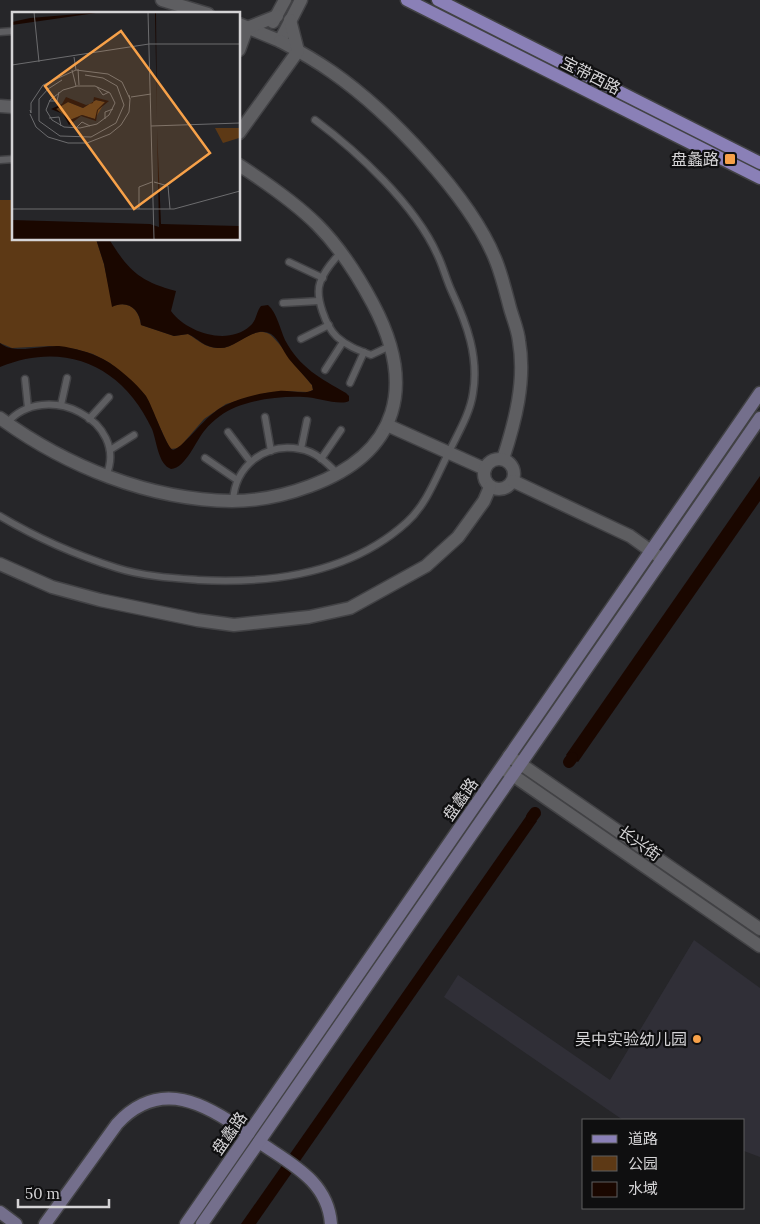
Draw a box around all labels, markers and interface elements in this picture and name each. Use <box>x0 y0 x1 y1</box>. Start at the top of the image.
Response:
inset map <box>12 12 240 240</box>
street label: 宝带西路 <box>558 52 624 98</box>
place label: 盘蠡路 <box>671 149 719 169</box>
marker: 盘蠡路 <box>723 152 737 166</box>
street label: 盘蠡路 <box>438 774 482 824</box>
street label: 长兴街 <box>615 821 665 865</box>
place label: 吴中实验幼儿园 <box>575 1029 687 1049</box>
marker: 吴中实验幼儿园 <box>691 1033 703 1045</box>
street label: 盘蠡路 <box>207 1108 251 1158</box>
legend <box>582 1119 745 1209</box>
text: 道路 <box>628 1129 658 1148</box>
text: 公园 <box>628 1154 658 1173</box>
scale bar <box>18 1176 109 1208</box>
text: 水域 <box>628 1179 658 1198</box>
text: 50 m <box>25 1184 60 1203</box>

